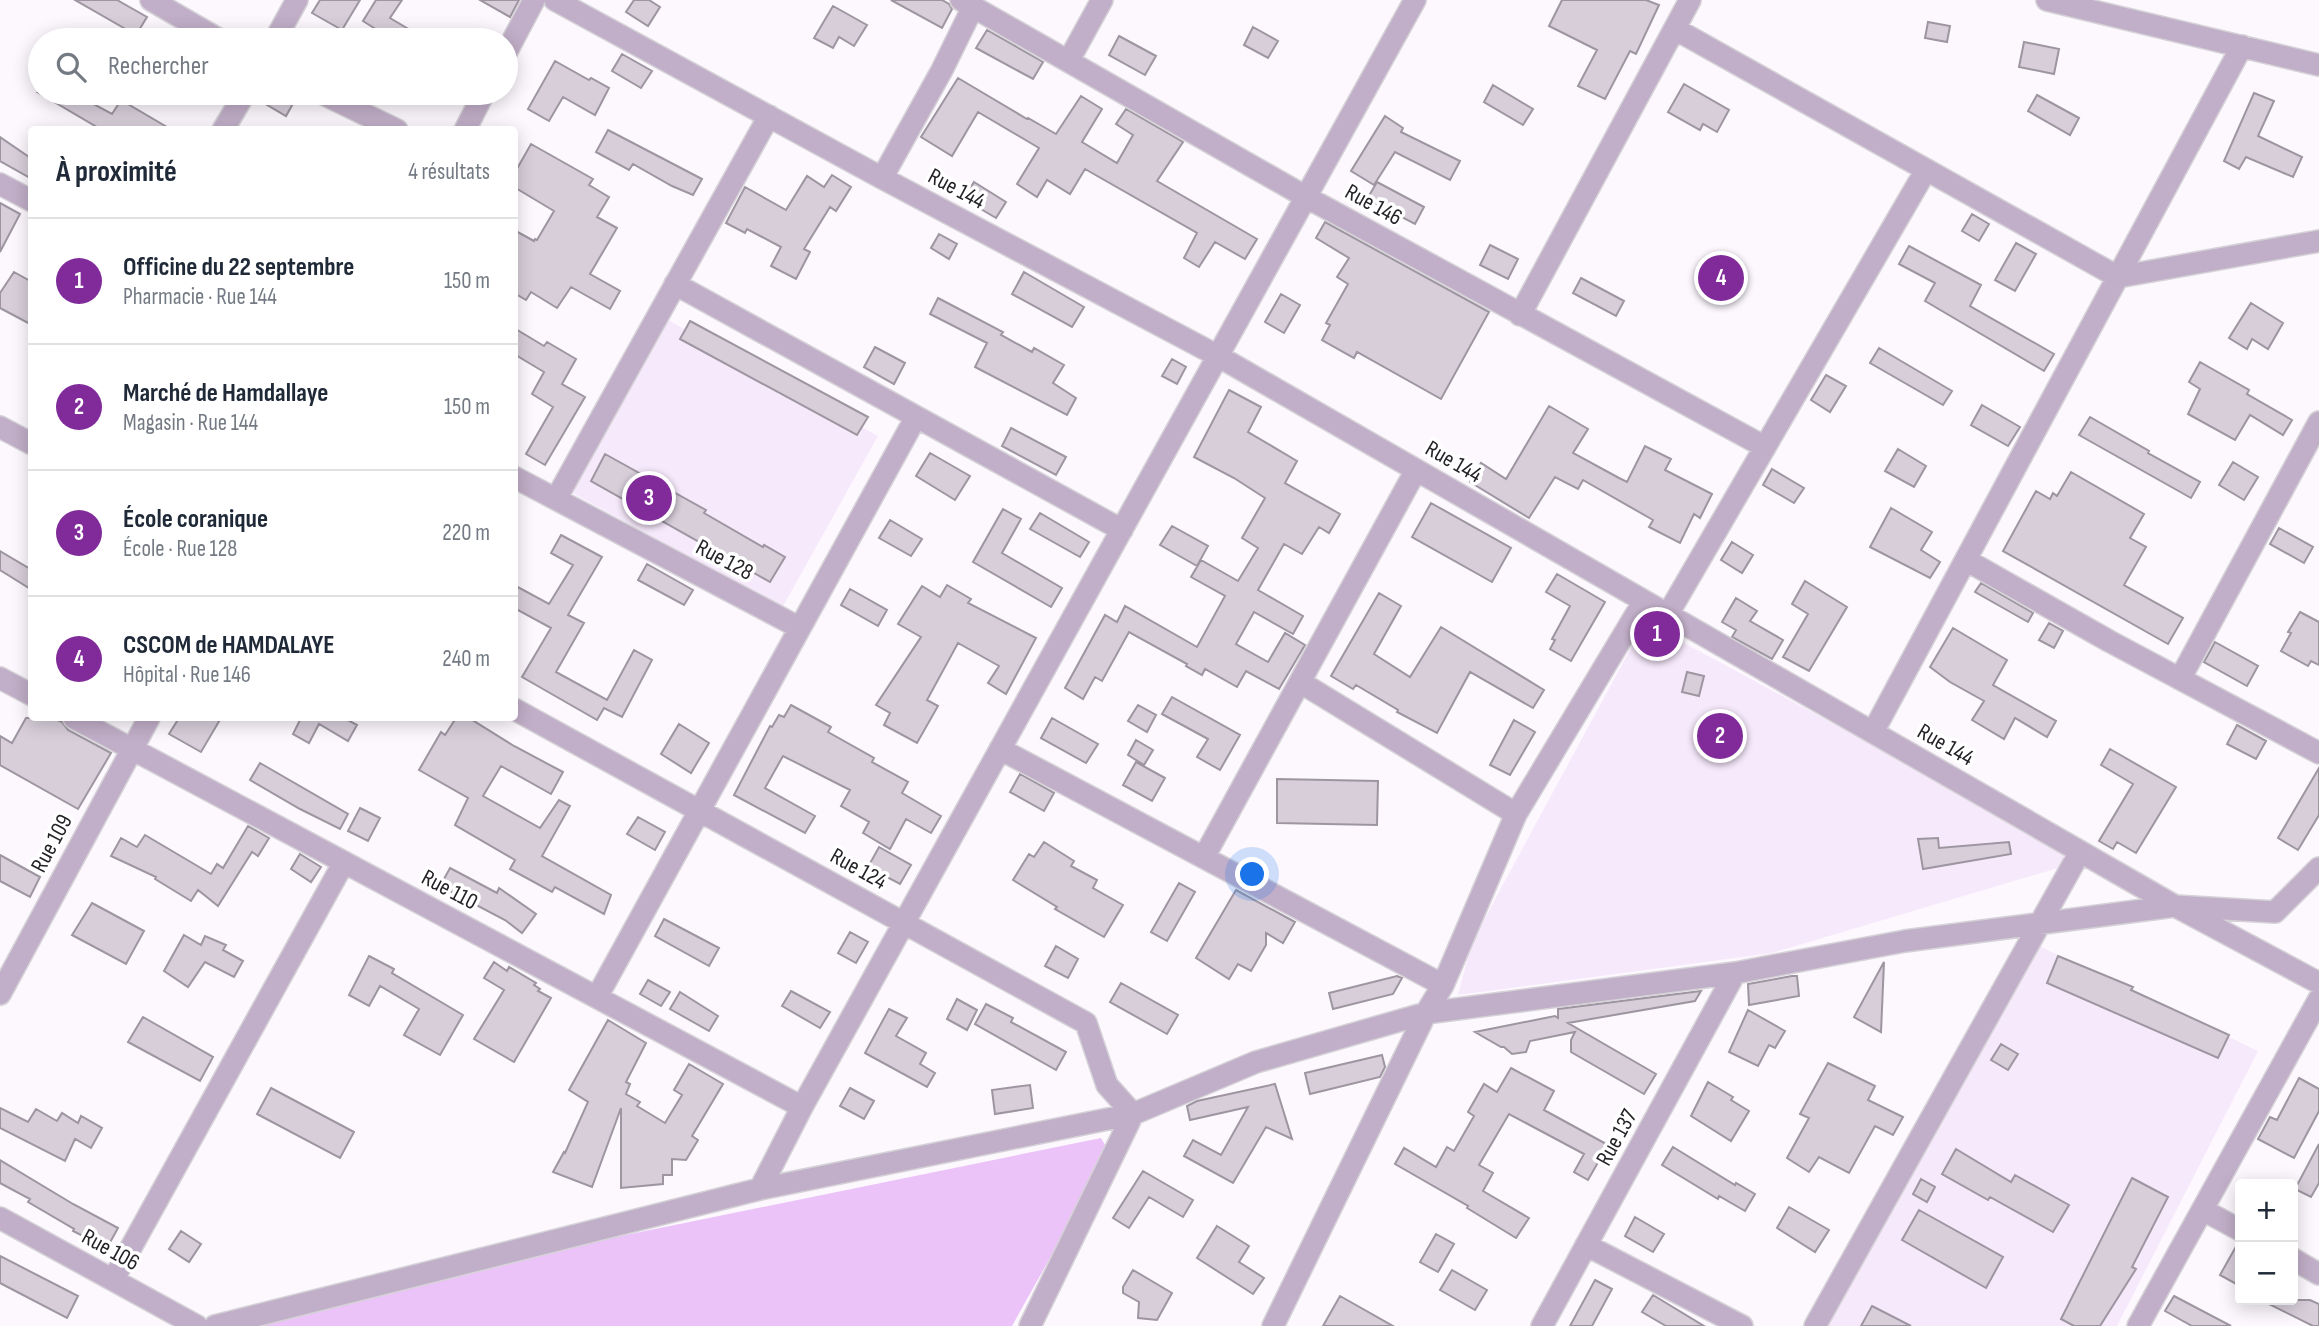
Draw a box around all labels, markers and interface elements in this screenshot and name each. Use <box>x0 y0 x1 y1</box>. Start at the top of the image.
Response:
search box <box>28 28 518 105</box>
icon: search <box>52 48 90 86</box>
text: Rechercher <box>108 51 209 82</box>
text: À proximité <box>56 154 177 190</box>
text: 4 résultats <box>408 158 490 186</box>
street label: Rue 144 <box>923 162 990 216</box>
street label: Rue 146 <box>1340 178 1407 232</box>
text: Officine du 22 septembre <box>123 252 354 283</box>
pin: 4 <box>1698 252 1744 304</box>
text: 1 <box>74 267 84 295</box>
text: 150 m <box>444 267 490 295</box>
text: Pharmacie · Rue 144 <box>123 283 277 311</box>
text: Marché de Hamdallaye <box>123 378 328 409</box>
text: 2 <box>74 393 84 421</box>
text: 150 m <box>444 393 490 421</box>
text: Magasin · Rue 144 <box>123 409 258 437</box>
street label: Rue 144 <box>1420 435 1487 489</box>
pin: 3 <box>626 472 672 524</box>
text: École coranique <box>123 504 268 535</box>
text: 3 <box>74 519 84 547</box>
text: 220 m <box>442 519 490 547</box>
street label: Rue 128 <box>691 533 758 587</box>
text: École · Rue 128 <box>123 535 237 563</box>
pin: 1 <box>1634 608 1680 660</box>
text: CSCOM de HAMDALAYE <box>123 630 335 661</box>
text: 4 <box>74 645 84 673</box>
text: 240 m <box>442 645 490 673</box>
text: Hôpital · Rue 146 <box>123 661 251 689</box>
pin: 2 <box>1697 710 1743 762</box>
street label: Rue 144 <box>1912 718 1979 772</box>
street label: Rue 109 <box>25 810 79 877</box>
street label: Rue 124 <box>825 842 892 896</box>
your location <box>1235 857 1269 891</box>
street label: Rue 110 <box>417 864 482 916</box>
street label: Rue 137 <box>1590 1104 1644 1171</box>
map controls <box>2235 1179 2298 1305</box>
button: + <box>2235 1179 2298 1242</box>
street label: Rue 106 <box>77 1223 144 1277</box>
button: − <box>2235 1242 2298 1305</box>

